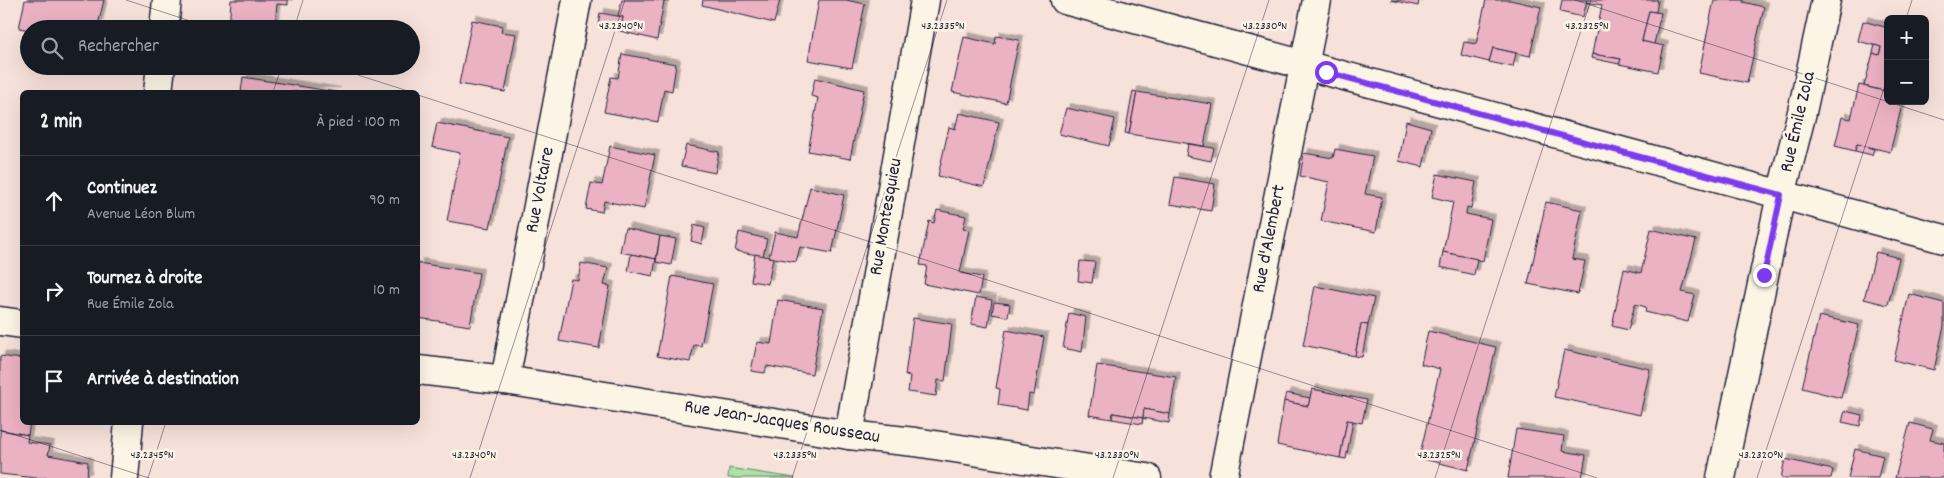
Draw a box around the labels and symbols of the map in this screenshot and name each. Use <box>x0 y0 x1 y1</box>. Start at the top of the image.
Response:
text: 43.2340°N <box>599 18 643 35</box>
text: 43.2335°N <box>921 18 965 35</box>
text: 43.2330°N <box>1243 18 1287 35</box>
text: 43.2325°N <box>1565 18 1609 35</box>
route start <box>1315 61 1338 84</box>
street label: Rue Émile Zola <box>1774 68 1824 175</box>
street label: Rue Voltaire <box>519 145 563 235</box>
street label: Rue Montesquieu <box>863 156 911 278</box>
street label: Rue d'Alembert <box>1246 183 1294 295</box>
route end <box>1753 264 1776 287</box>
street label: Rue Jean-Jacques Rousseau <box>682 394 882 452</box>
text: 43.2345°N <box>130 447 174 464</box>
text: 43.2340°N <box>452 447 496 464</box>
text: 43.2335°N <box>773 447 817 464</box>
text: 43.2330°N <box>1095 447 1139 464</box>
text: 43.2325°N <box>1417 447 1461 464</box>
text: 43.2320°N <box>1739 447 1783 464</box>

